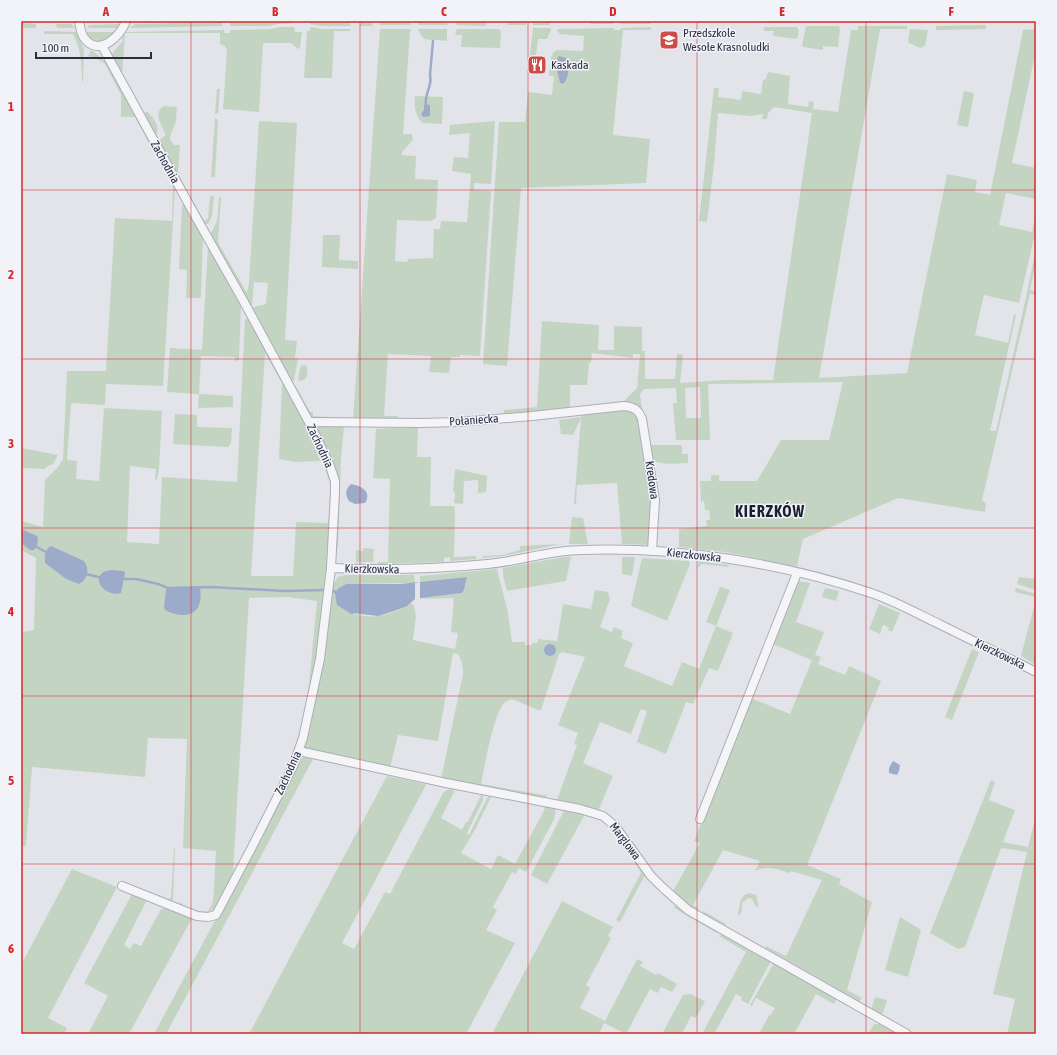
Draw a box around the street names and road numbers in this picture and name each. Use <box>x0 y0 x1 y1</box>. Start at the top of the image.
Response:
street label: Zachodnia <box>148 138 182 186</box>
street label: Połaniecka <box>449 411 499 429</box>
street label: Zachodnia <box>304 422 336 470</box>
street label: Kredowa <box>642 460 662 500</box>
street label: Kierzkowska <box>666 545 722 565</box>
street label: Kierzkowska <box>344 562 400 576</box>
street label: Kierzkowska <box>972 636 1028 672</box>
street label: Zachodnia <box>272 749 304 797</box>
street label: Marglowa <box>606 820 644 862</box>

